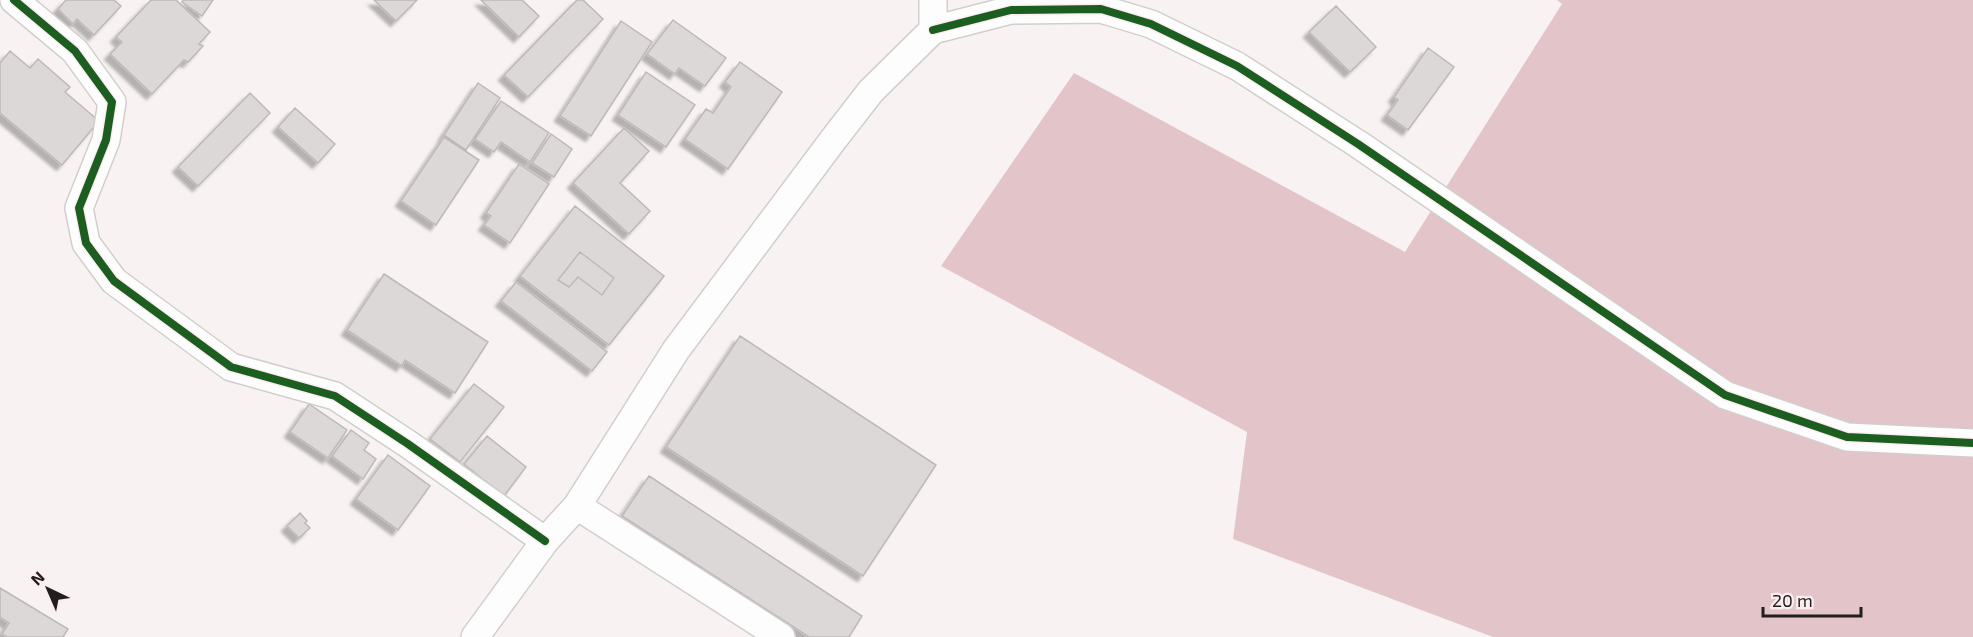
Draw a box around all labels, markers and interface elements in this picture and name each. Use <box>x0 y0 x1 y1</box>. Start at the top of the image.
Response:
north arrow <box>18 559 78 619</box>
text: N <box>26 567 48 589</box>
scale bar <box>1763 580 1860 618</box>
text: 20 m <box>1772 589 1813 611</box>

